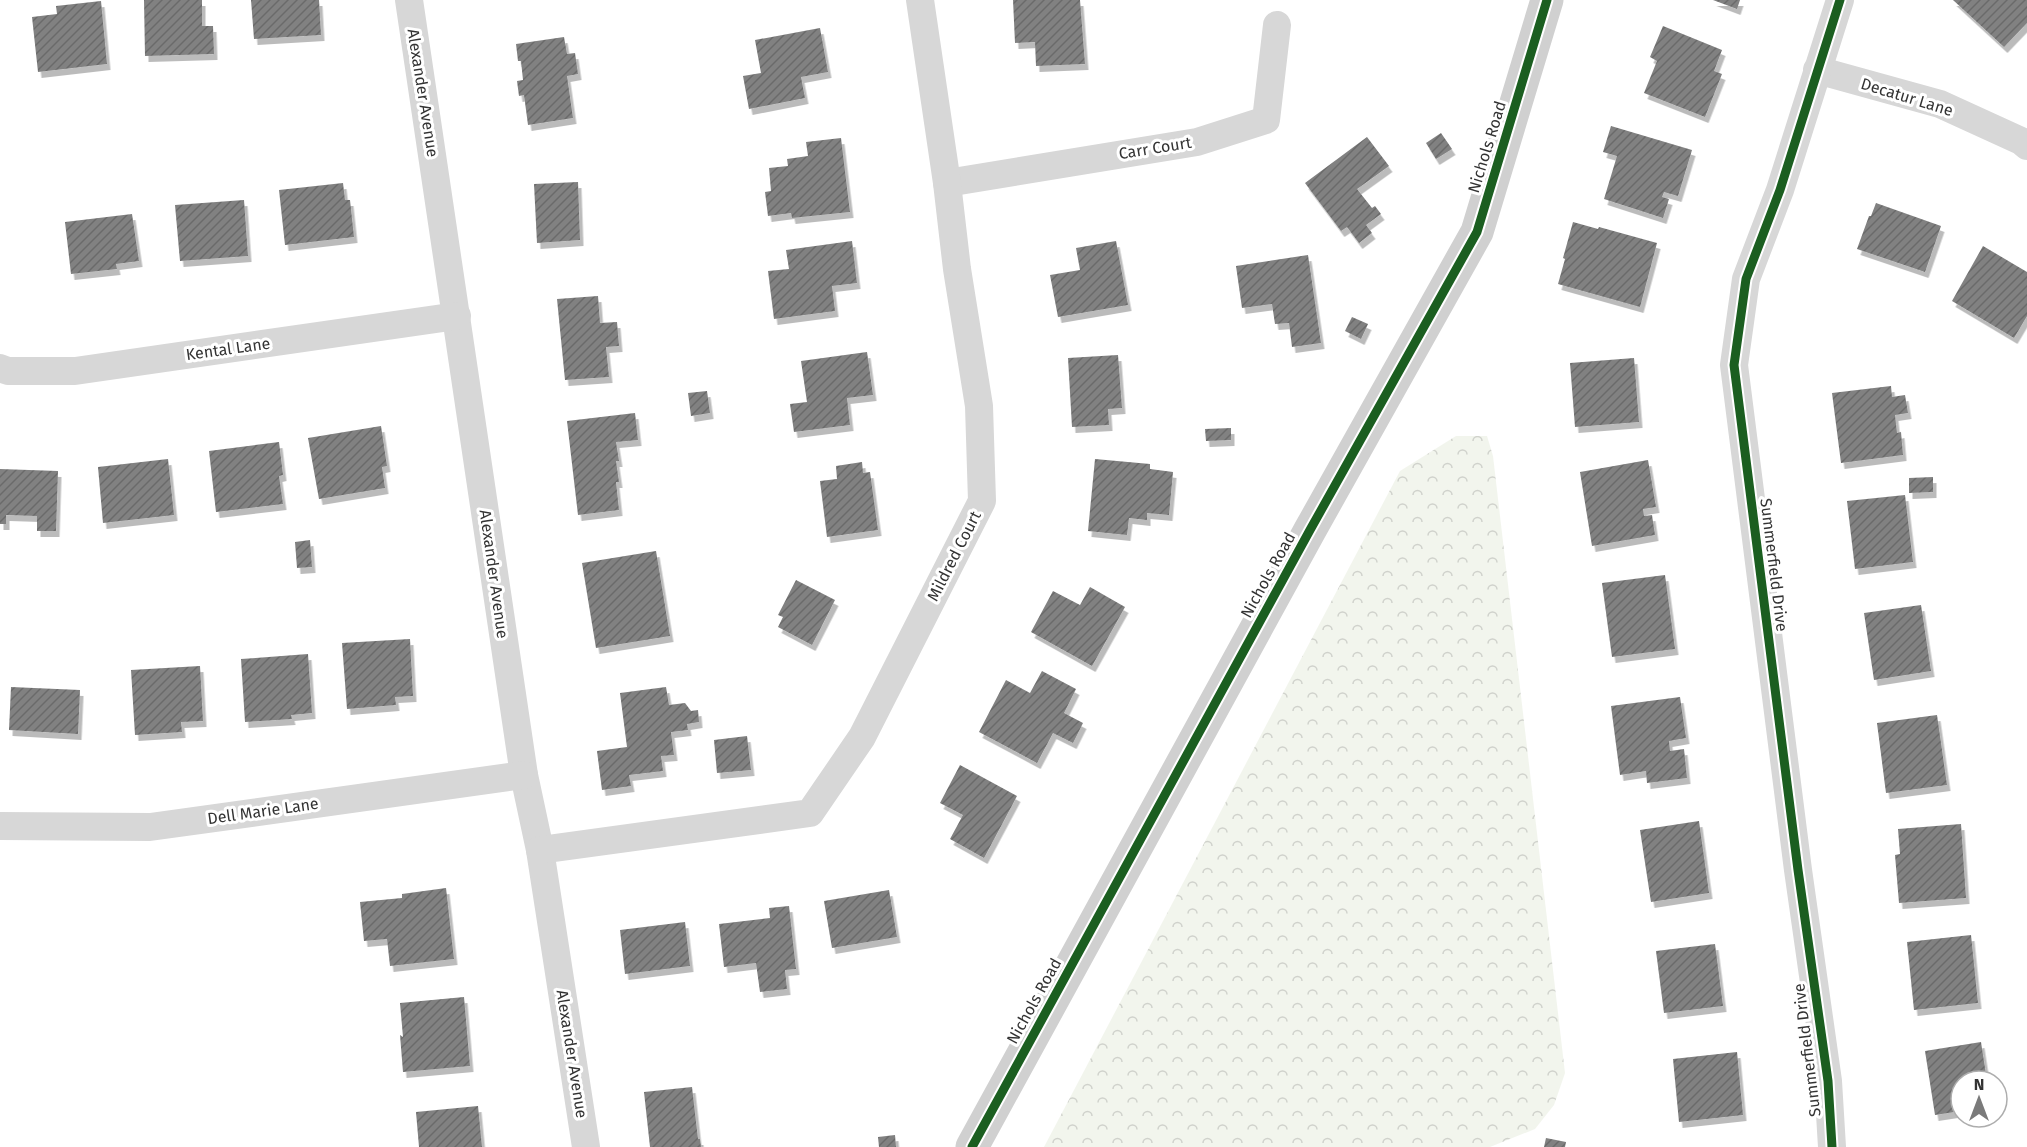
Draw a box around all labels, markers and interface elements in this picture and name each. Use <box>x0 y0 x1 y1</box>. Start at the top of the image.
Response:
street label: Alexander Avenue <box>403 27 443 159</box>
street label: Decatur Lane <box>1859 74 1955 120</box>
street label: Nichols Road <box>1464 99 1510 195</box>
street label: Carr Court <box>1117 133 1193 163</box>
street label: Kental Lane <box>185 334 271 364</box>
street label: Summerfield Drive <box>1756 497 1792 633</box>
street label: Alexander Avenue <box>476 508 512 640</box>
street label: Mildred Court <box>923 508 985 604</box>
street label: Nichols Road <box>1237 529 1299 621</box>
street label: Dell Marie Lane <box>206 794 320 828</box>
street label: Nichols Road <box>1003 955 1065 1047</box>
street label: Summerfield Drive <box>1789 982 1825 1118</box>
street label: Alexander Avenue <box>552 988 592 1120</box>
north arrow <box>1949 1069 2009 1129</box>
text: N <box>1974 1075 1984 1094</box>

